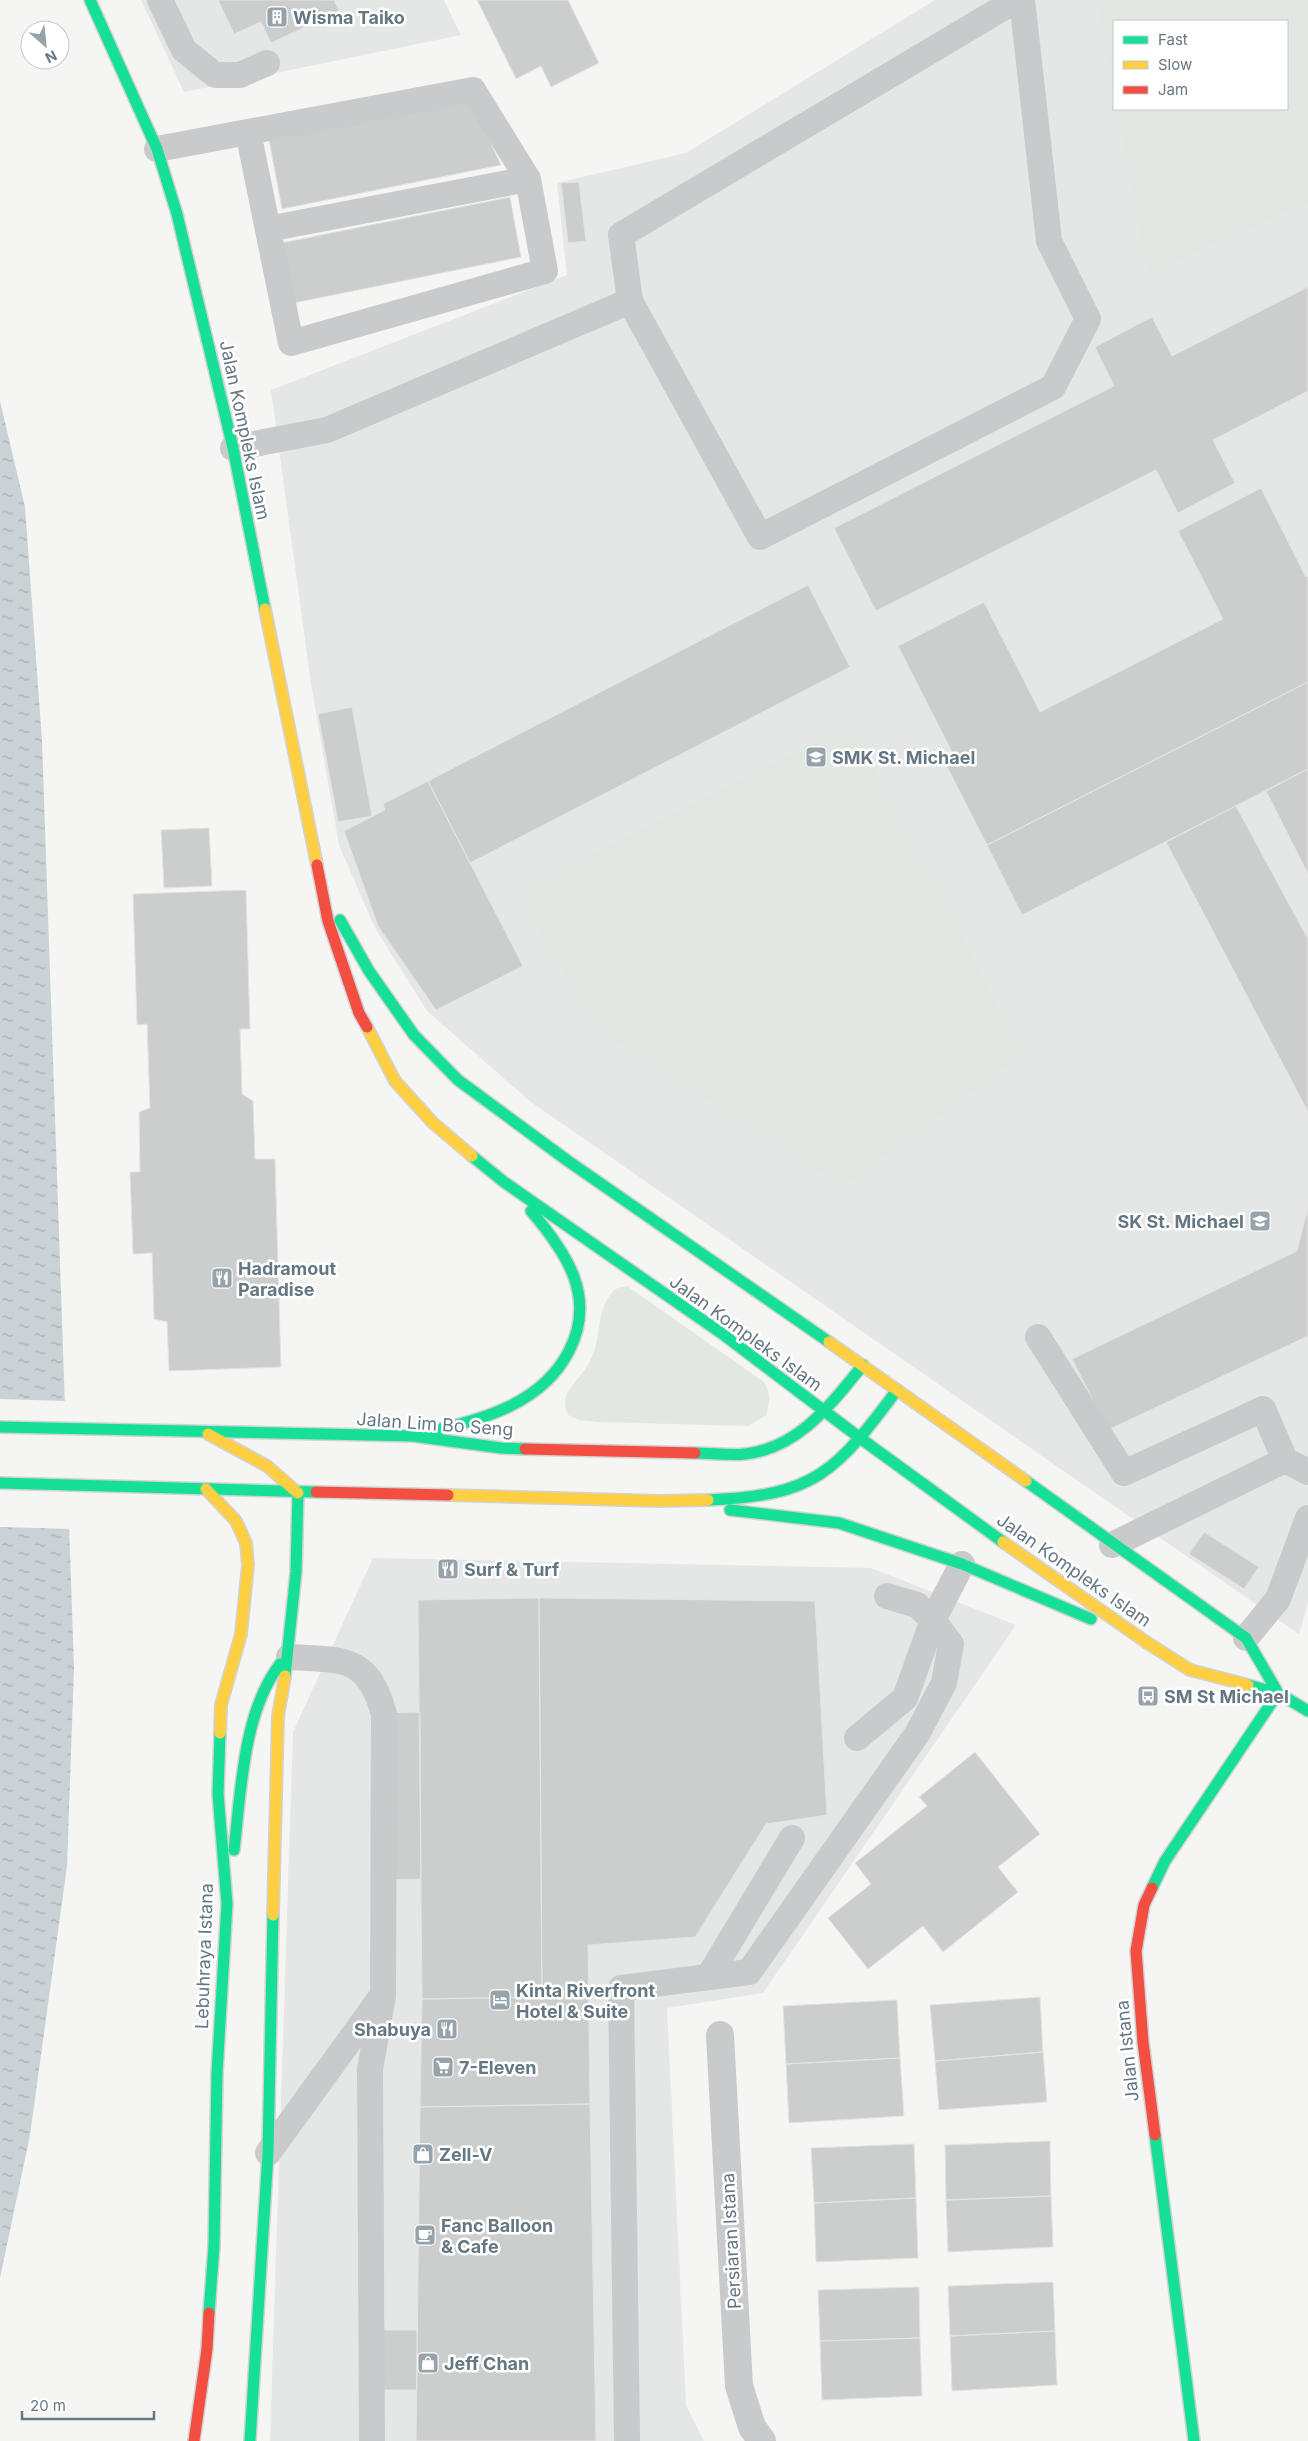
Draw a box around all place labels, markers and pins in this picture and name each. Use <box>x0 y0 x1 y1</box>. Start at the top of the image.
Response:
building icon: Wisma Taiko <box>265 5 289 29</box>
place label: Wisma Taiko <box>293 7 405 28</box>
school or university icon: SMK St. Michael <box>804 745 828 769</box>
place label: SMK St. Michael <box>832 747 975 768</box>
school or university icon: SK St. Michael <box>1248 1209 1272 1233</box>
place label: SK St. Michael <box>1117 1211 1244 1232</box>
place label: Hadramout Paradise <box>238 1258 336 1300</box>
restaurant icon: Hadramout Paradise <box>210 1266 234 1290</box>
restaurant icon: Surf & Turf <box>436 1557 460 1581</box>
place label: Surf & Turf <box>464 1559 559 1580</box>
bus stop icon: SM St Michael <box>1136 1684 1160 1708</box>
place label: SM St Michael <box>1164 1686 1289 1707</box>
place label: Kinta Riverfront Hotel & Suite <box>516 1980 655 2022</box>
hotel icon: Kinta Riverfront Hotel & Suite <box>488 1988 512 2012</box>
restaurant icon: Shabuya <box>435 2017 459 2041</box>
place label: Shabuya <box>354 2019 431 2040</box>
supermarket icon: 7-Eleven <box>431 2055 455 2079</box>
place label: 7-Eleven <box>459 2057 537 2078</box>
shop icon: Zell-V <box>411 2142 435 2166</box>
place label: Zell-V <box>439 2144 492 2165</box>
place label: Fanc Balloon & Cafe <box>441 2215 553 2257</box>
cafe icon: Fanc Balloon & Cafe <box>413 2223 437 2247</box>
shop icon: Jeff Chan <box>416 2351 440 2375</box>
place label: Jeff Chan <box>444 2353 529 2374</box>

